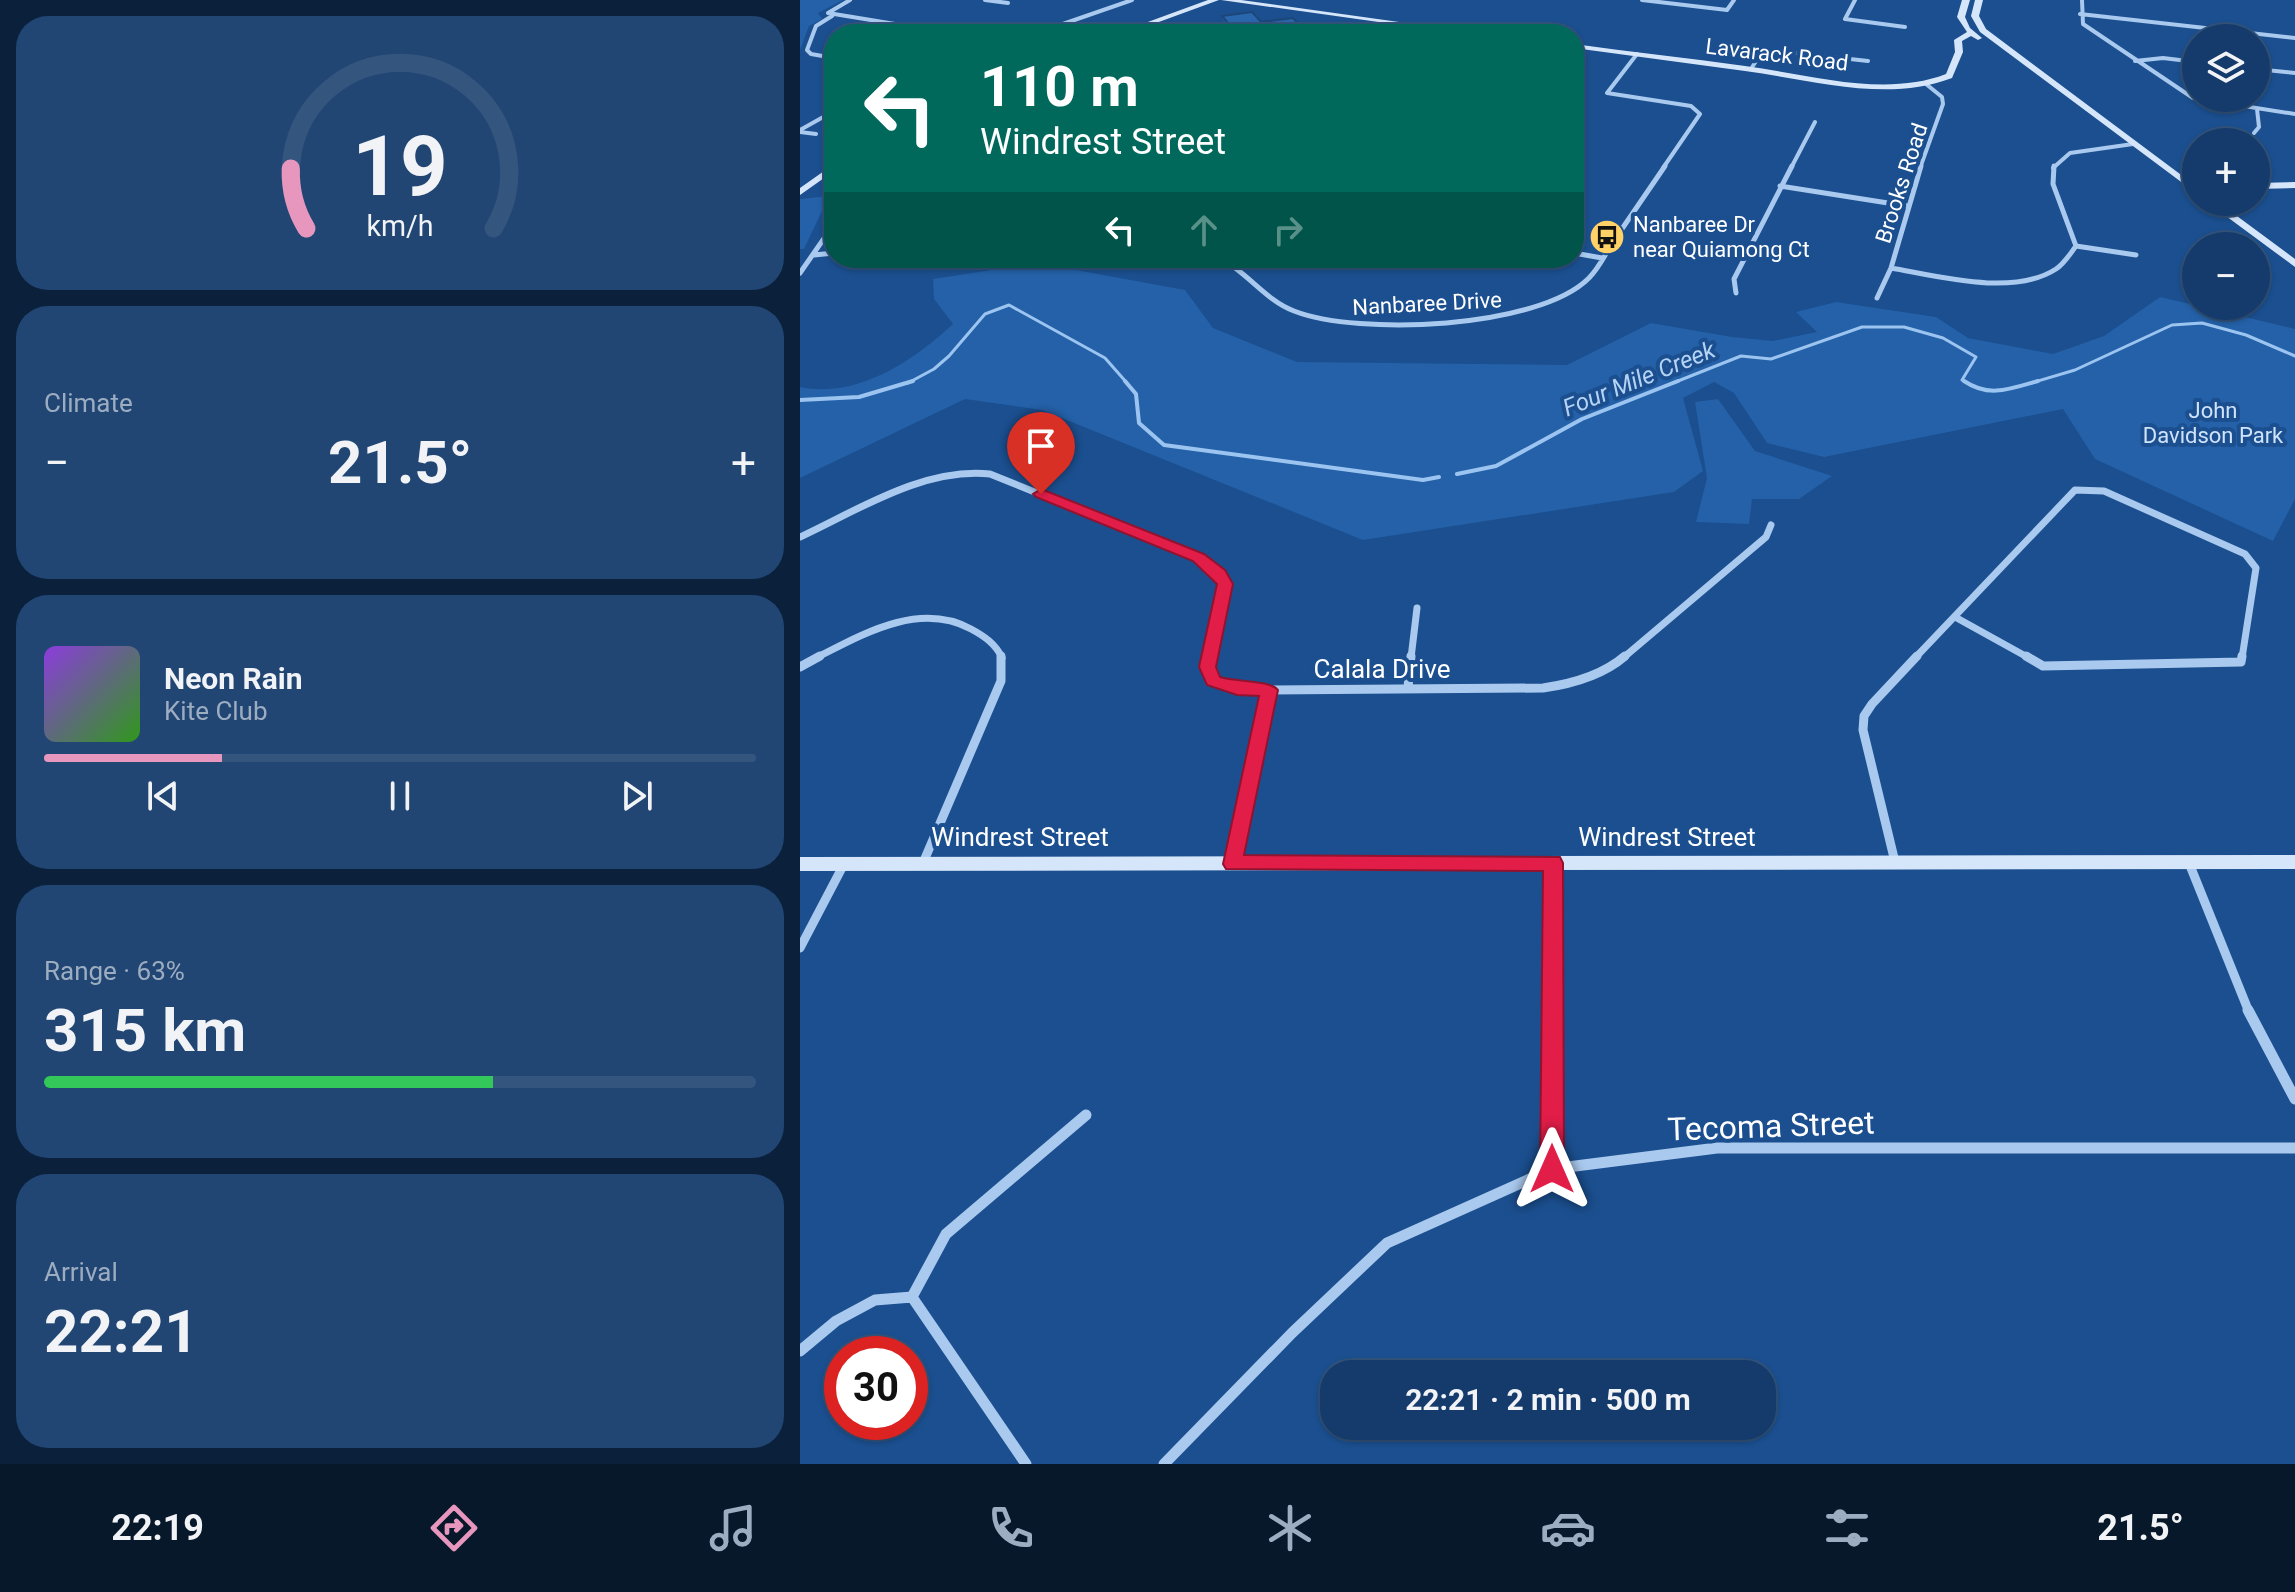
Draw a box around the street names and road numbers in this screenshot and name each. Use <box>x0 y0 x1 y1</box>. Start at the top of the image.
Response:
street label: Lavarack Road <box>1704 33 1850 76</box>
street label: Brooks Road <box>1870 120 1933 246</box>
street label: Nanbaree Drive <box>1352 287 1502 320</box>
street label: Calala Drive <box>1314 654 1450 684</box>
street label: Windrest Street <box>931 822 1109 852</box>
street label: Windrest Street <box>1578 822 1756 852</box>
street label: Tecoma Street <box>1667 1103 1875 1149</box>

